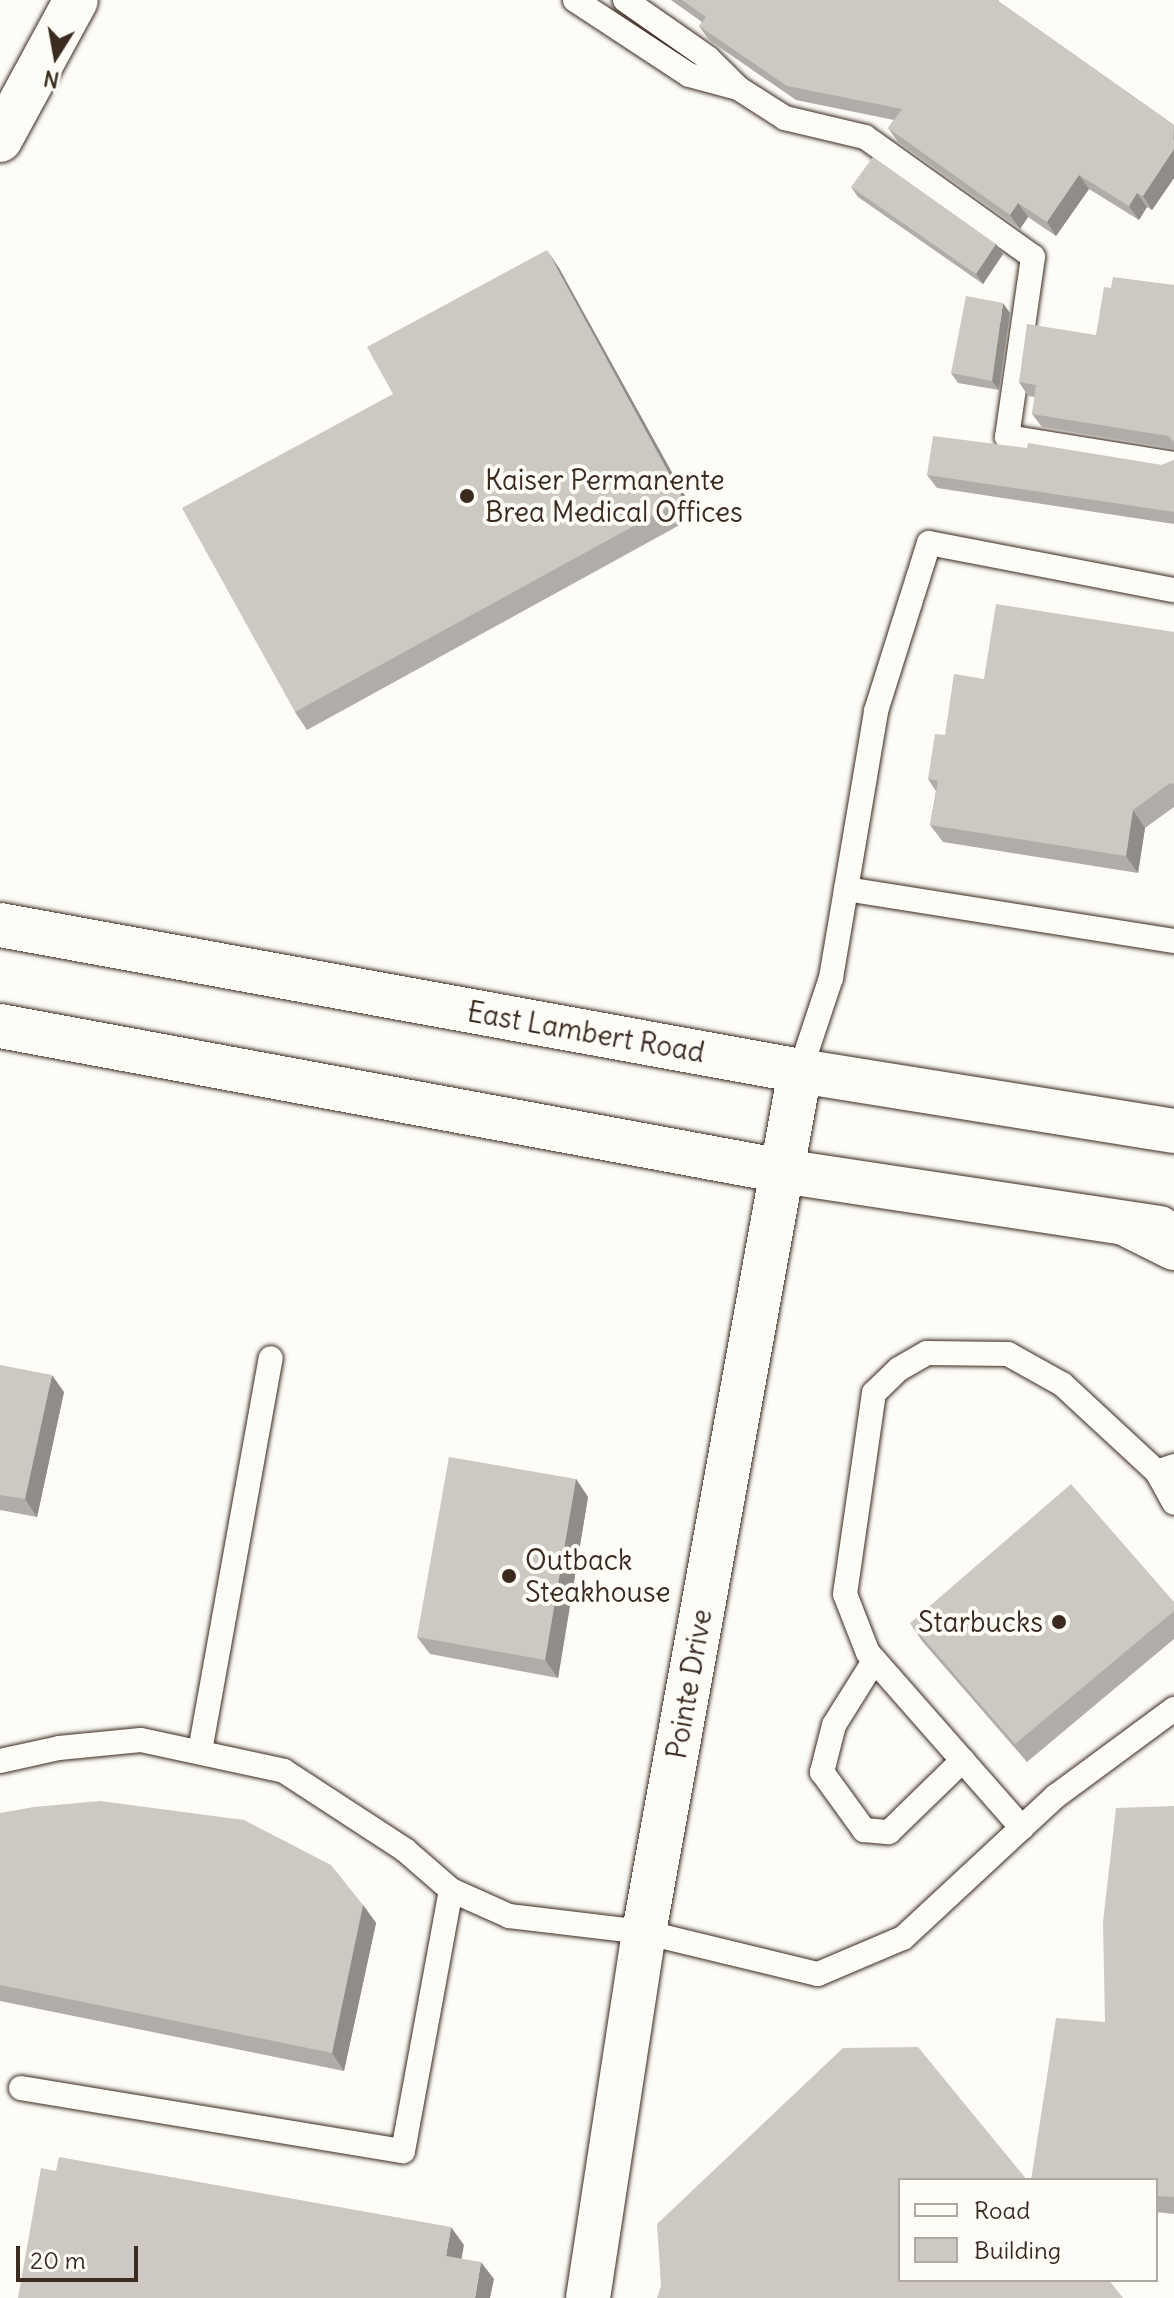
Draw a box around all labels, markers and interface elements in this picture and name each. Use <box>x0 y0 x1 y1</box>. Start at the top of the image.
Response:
north arrow <box>16 16 96 96</box>
text: N <box>41 64 62 95</box>
place label: Kaiser Permanente Brea Medical Offices <box>485 463 743 529</box>
marker: Kaiser Permanente Brea Medical Offices <box>456 485 478 507</box>
street label: East Lambert Road <box>465 995 707 1069</box>
place label: Outback Steakhouse <box>525 1543 671 1609</box>
marker: Outback Steakhouse <box>500 1567 518 1585</box>
place label: Starbucks <box>918 1605 1043 1639</box>
street label: Pointe Drive <box>659 1607 719 1761</box>
marker: Starbucks <box>1050 1613 1068 1631</box>
legend <box>898 2178 1158 2282</box>
text: Road <box>974 2195 1030 2225</box>
scale bar <box>20 2230 142 2280</box>
text: Building <box>974 2235 1061 2265</box>
text: 20 m <box>30 2245 86 2275</box>

